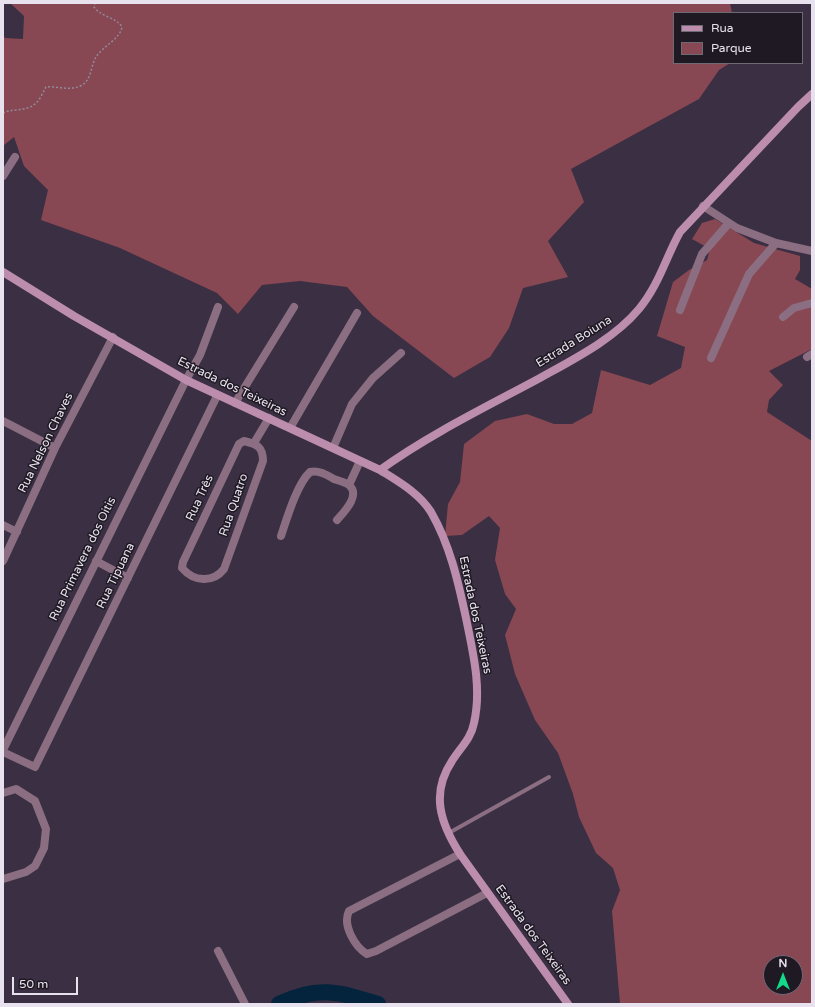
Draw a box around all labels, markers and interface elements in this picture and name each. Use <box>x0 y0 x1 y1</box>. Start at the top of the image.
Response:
legend <box>673 12 803 64</box>
text: Rua <box>711 21 734 35</box>
text: Parque <box>711 41 752 55</box>
street label: Estrada Boiuna <box>533 313 615 371</box>
street label: Estrada dos Teixeiras <box>175 354 289 420</box>
street label: Rua Nelson Chaves <box>16 391 76 495</box>
street label: Rua Quatro <box>217 472 251 538</box>
street label: Rua Três <box>183 473 217 523</box>
street label: Rua Primavera dos Oitis <box>47 495 119 623</box>
street label: Rua Tipuana <box>94 541 138 611</box>
street label: Estrada dos Teixeiras <box>455 555 495 675</box>
street label: Estrada dos Teixeiras <box>492 882 574 988</box>
north arrow <box>763 955 803 995</box>
text: N <box>779 957 787 970</box>
scale bar <box>14 969 80 995</box>
text: 50 m <box>19 977 48 991</box>

